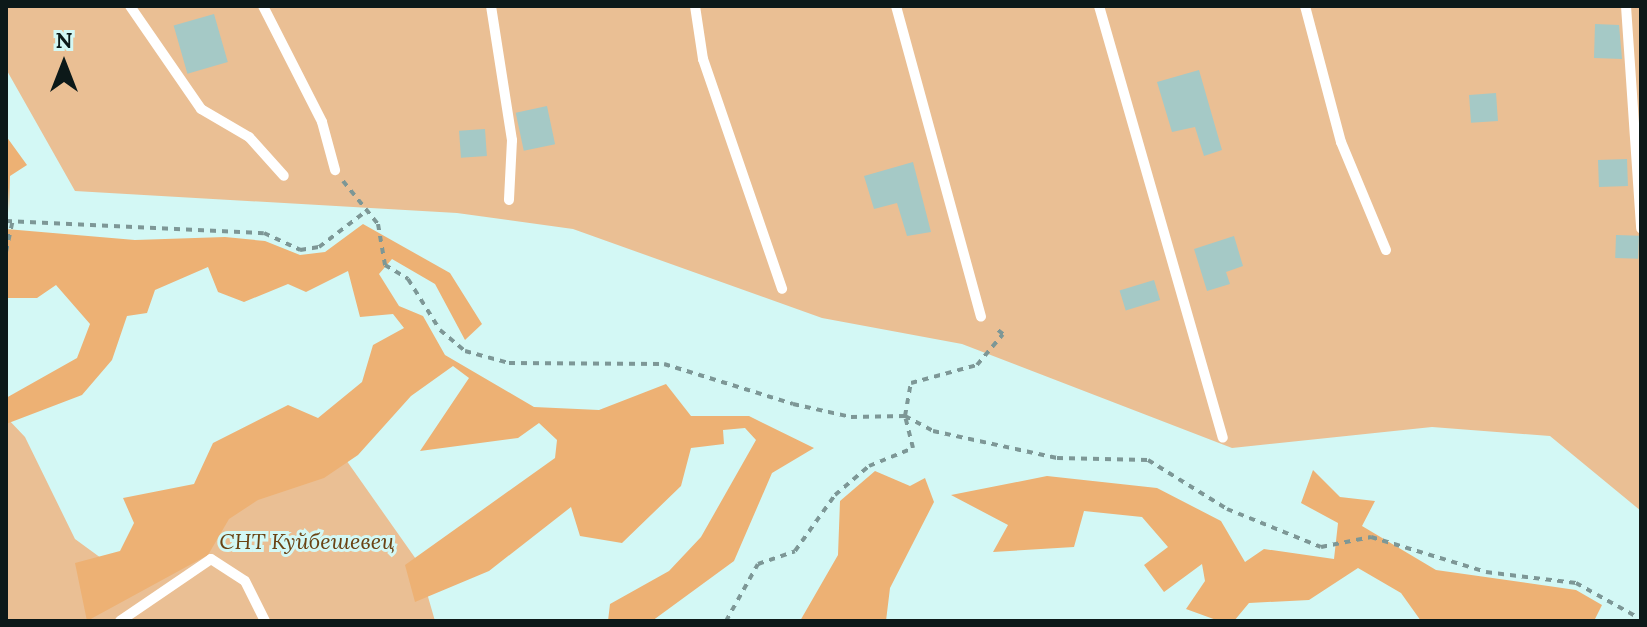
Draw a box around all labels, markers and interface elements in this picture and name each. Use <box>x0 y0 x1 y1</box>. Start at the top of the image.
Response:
north arrow <box>24 24 104 104</box>
text: N <box>55 26 73 54</box>
park label: СНТ Куйбешевец <box>219 529 395 555</box>

